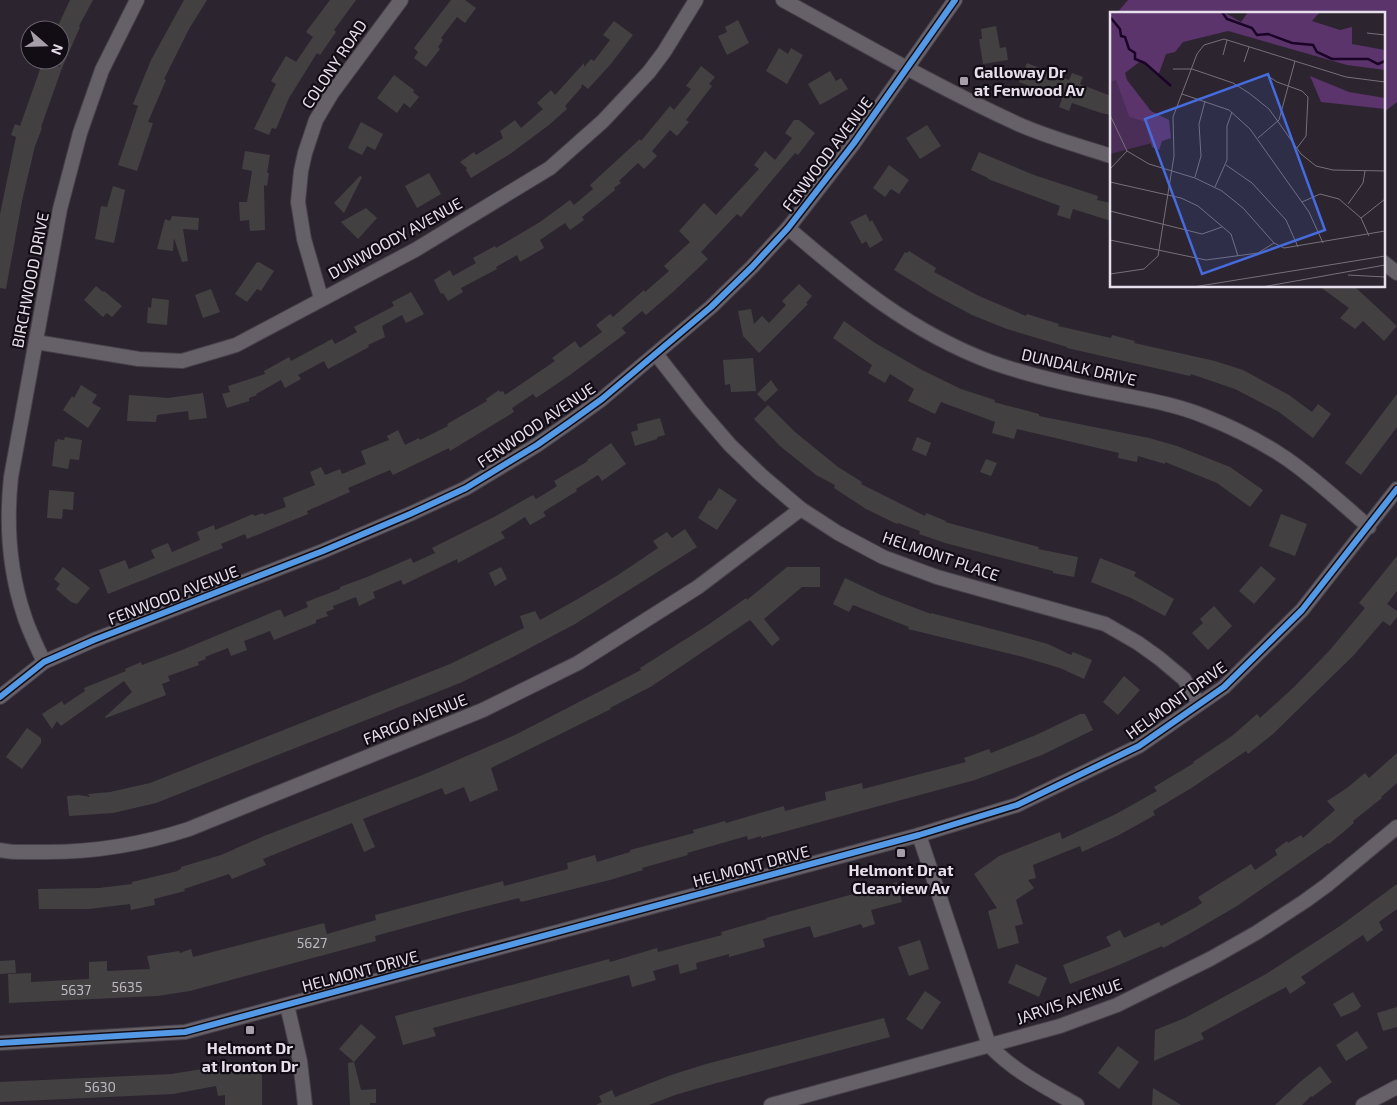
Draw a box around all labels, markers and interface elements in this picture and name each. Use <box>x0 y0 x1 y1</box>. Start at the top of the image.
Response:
inset map <box>1110 12 1384 288</box>
street label: COLONY ROAD <box>297 16 370 112</box>
north arrow <box>20 20 70 70</box>
text: N <box>48 42 67 57</box>
place label: Galloway Dr at Fenwood Av <box>974 62 1085 99</box>
marker: Galloway Dr at Fenwood Av <box>958 75 970 87</box>
street label: FENWOOD AVENUE <box>777 93 876 215</box>
street label: DUNWOODY AVENUE <box>324 193 465 282</box>
street label: BIRCHWOOD DRIVE <box>7 210 52 349</box>
street label: DUNDALK DRIVE <box>1020 344 1139 389</box>
street label: FENWOOD AVENUE <box>473 378 598 471</box>
street label: HELMONT PLACE <box>880 527 1002 584</box>
street label: FENWOOD AVENUE <box>105 561 241 628</box>
street label: HELMONT DRIVE <box>1122 657 1230 742</box>
street label: FARGO AVENUE <box>360 689 470 748</box>
street label: HELMONT DRIVE <box>691 841 811 890</box>
marker: Helmont Dr at Clearview Av <box>895 847 907 859</box>
place label: Helmont Dr at Clearview Av <box>848 860 954 897</box>
house number: 5627 <box>297 934 327 951</box>
street label: HELMONT DRIVE <box>300 946 420 995</box>
street label: JARVIS AVENUE <box>1014 974 1124 1027</box>
house number: 5635 <box>112 978 142 995</box>
house number: 5637 <box>61 981 91 998</box>
marker: Helmont Dr at Ironton Dr <box>244 1024 256 1036</box>
place label: Helmont Dr at Ironton Dr <box>202 1038 298 1075</box>
house number: 5630 <box>84 1078 116 1095</box>

